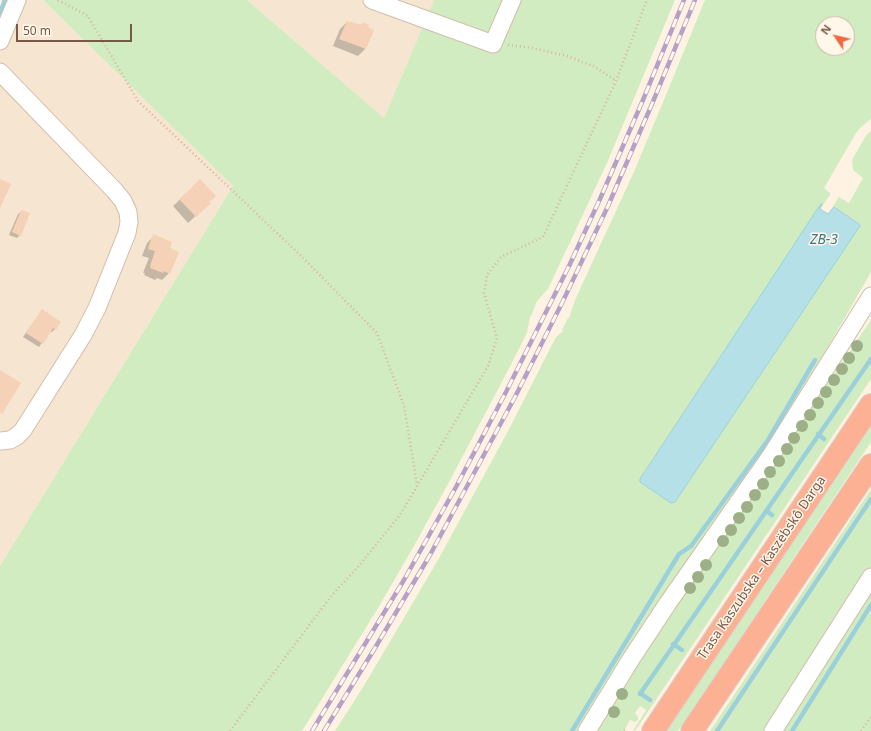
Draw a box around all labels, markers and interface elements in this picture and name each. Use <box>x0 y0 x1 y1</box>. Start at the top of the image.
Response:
scale bar <box>18 16 134 42</box>
north arrow <box>815 16 855 56</box>
text: N <box>817 21 834 37</box>
text: 50 m <box>23 22 51 39</box>
water label: ZB-3 <box>810 232 838 248</box>
street label: Trasa Kaszubska – Kaszëbskô Darga <box>695 473 829 663</box>

